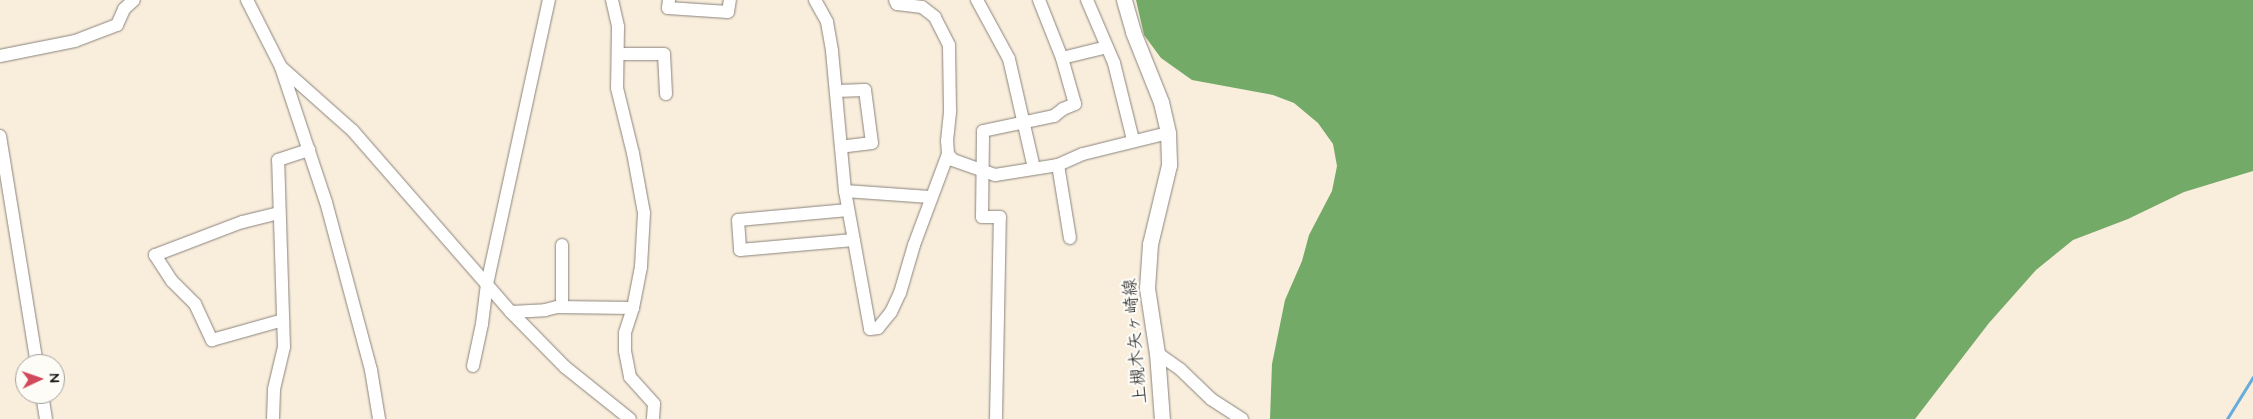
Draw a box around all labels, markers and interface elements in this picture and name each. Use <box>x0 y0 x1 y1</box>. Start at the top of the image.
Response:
street label: 上槻木矢ヶ崎線 <box>1120 277 1152 405</box>
north arrow <box>15 354 65 404</box>
text: N <box>44 373 64 383</box>

